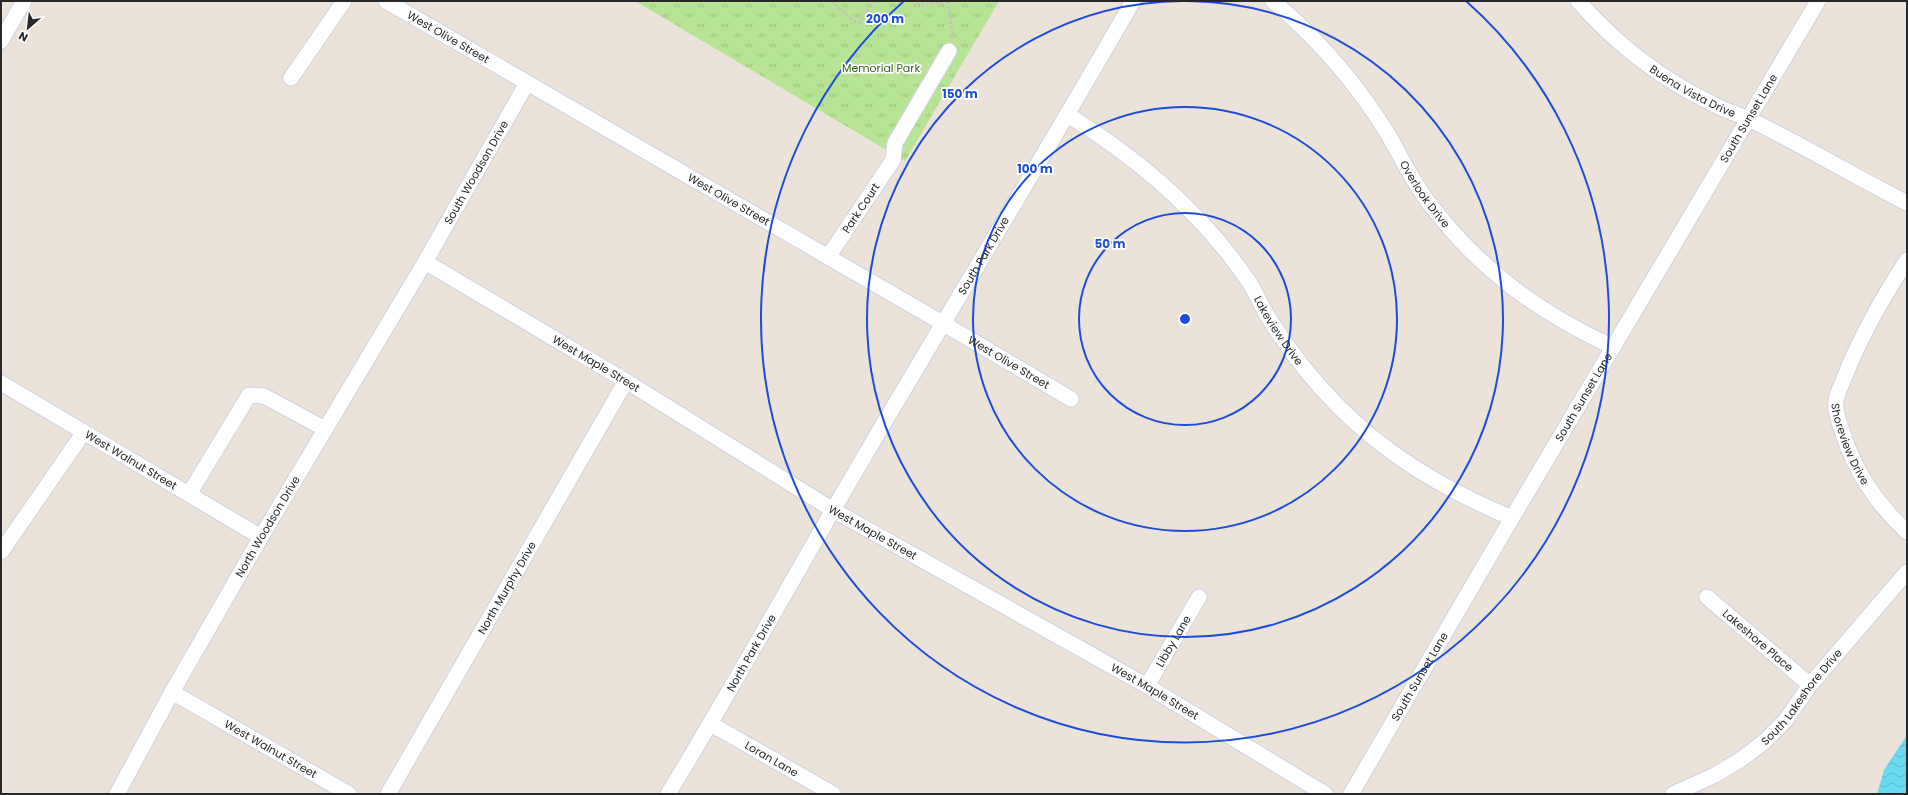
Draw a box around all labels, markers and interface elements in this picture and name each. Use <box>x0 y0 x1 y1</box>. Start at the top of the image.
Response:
street label: West Olive Street <box>404 7 492 67</box>
north arrow <box>8 8 48 48</box>
text: 200 m <box>866 10 904 27</box>
text: N <box>16 28 31 46</box>
park label: Memorial Park <box>842 60 920 76</box>
street label: Buena Vista Drive <box>1647 61 1738 121</box>
street label: South Sunset Lane <box>1716 71 1781 166</box>
text: 150 m <box>942 85 978 102</box>
street label: South Woodson Drive <box>440 117 512 227</box>
street label: Overlook Drive <box>1396 157 1454 231</box>
text: 100 m <box>1017 160 1053 177</box>
street label: West Olive Street <box>685 169 773 229</box>
street label: Park Court <box>838 180 883 236</box>
street label: South Park Drive <box>954 213 1013 298</box>
text: 50 m <box>1095 235 1126 252</box>
street label: Lakeview Drive <box>1250 293 1307 369</box>
centre of rings <box>1178 312 1192 326</box>
street label: West Maple Street <box>549 331 643 396</box>
street label: West Olive Street <box>965 332 1053 393</box>
street label: South Sunset Lane <box>1551 350 1616 445</box>
street label: Shoreview Drive <box>1827 403 1873 488</box>
street label: West Walnut Street <box>82 426 180 493</box>
street label: North Woodson Drive <box>231 472 304 580</box>
street label: West Maple Street <box>825 501 920 564</box>
street label: North Murphy Drive <box>474 538 540 637</box>
street label: Lakeshore Place <box>1719 606 1797 675</box>
street label: North Park Drive <box>723 611 780 694</box>
street label: Libby Lane <box>1152 612 1195 670</box>
street label: South Sunset Lane <box>1387 629 1452 724</box>
street label: South Lakeshore Drive <box>1757 645 1846 749</box>
street label: West Maple Street <box>1108 659 1202 724</box>
street label: West Walnut Street <box>222 716 320 782</box>
street label: Loran Lane <box>742 737 802 781</box>

